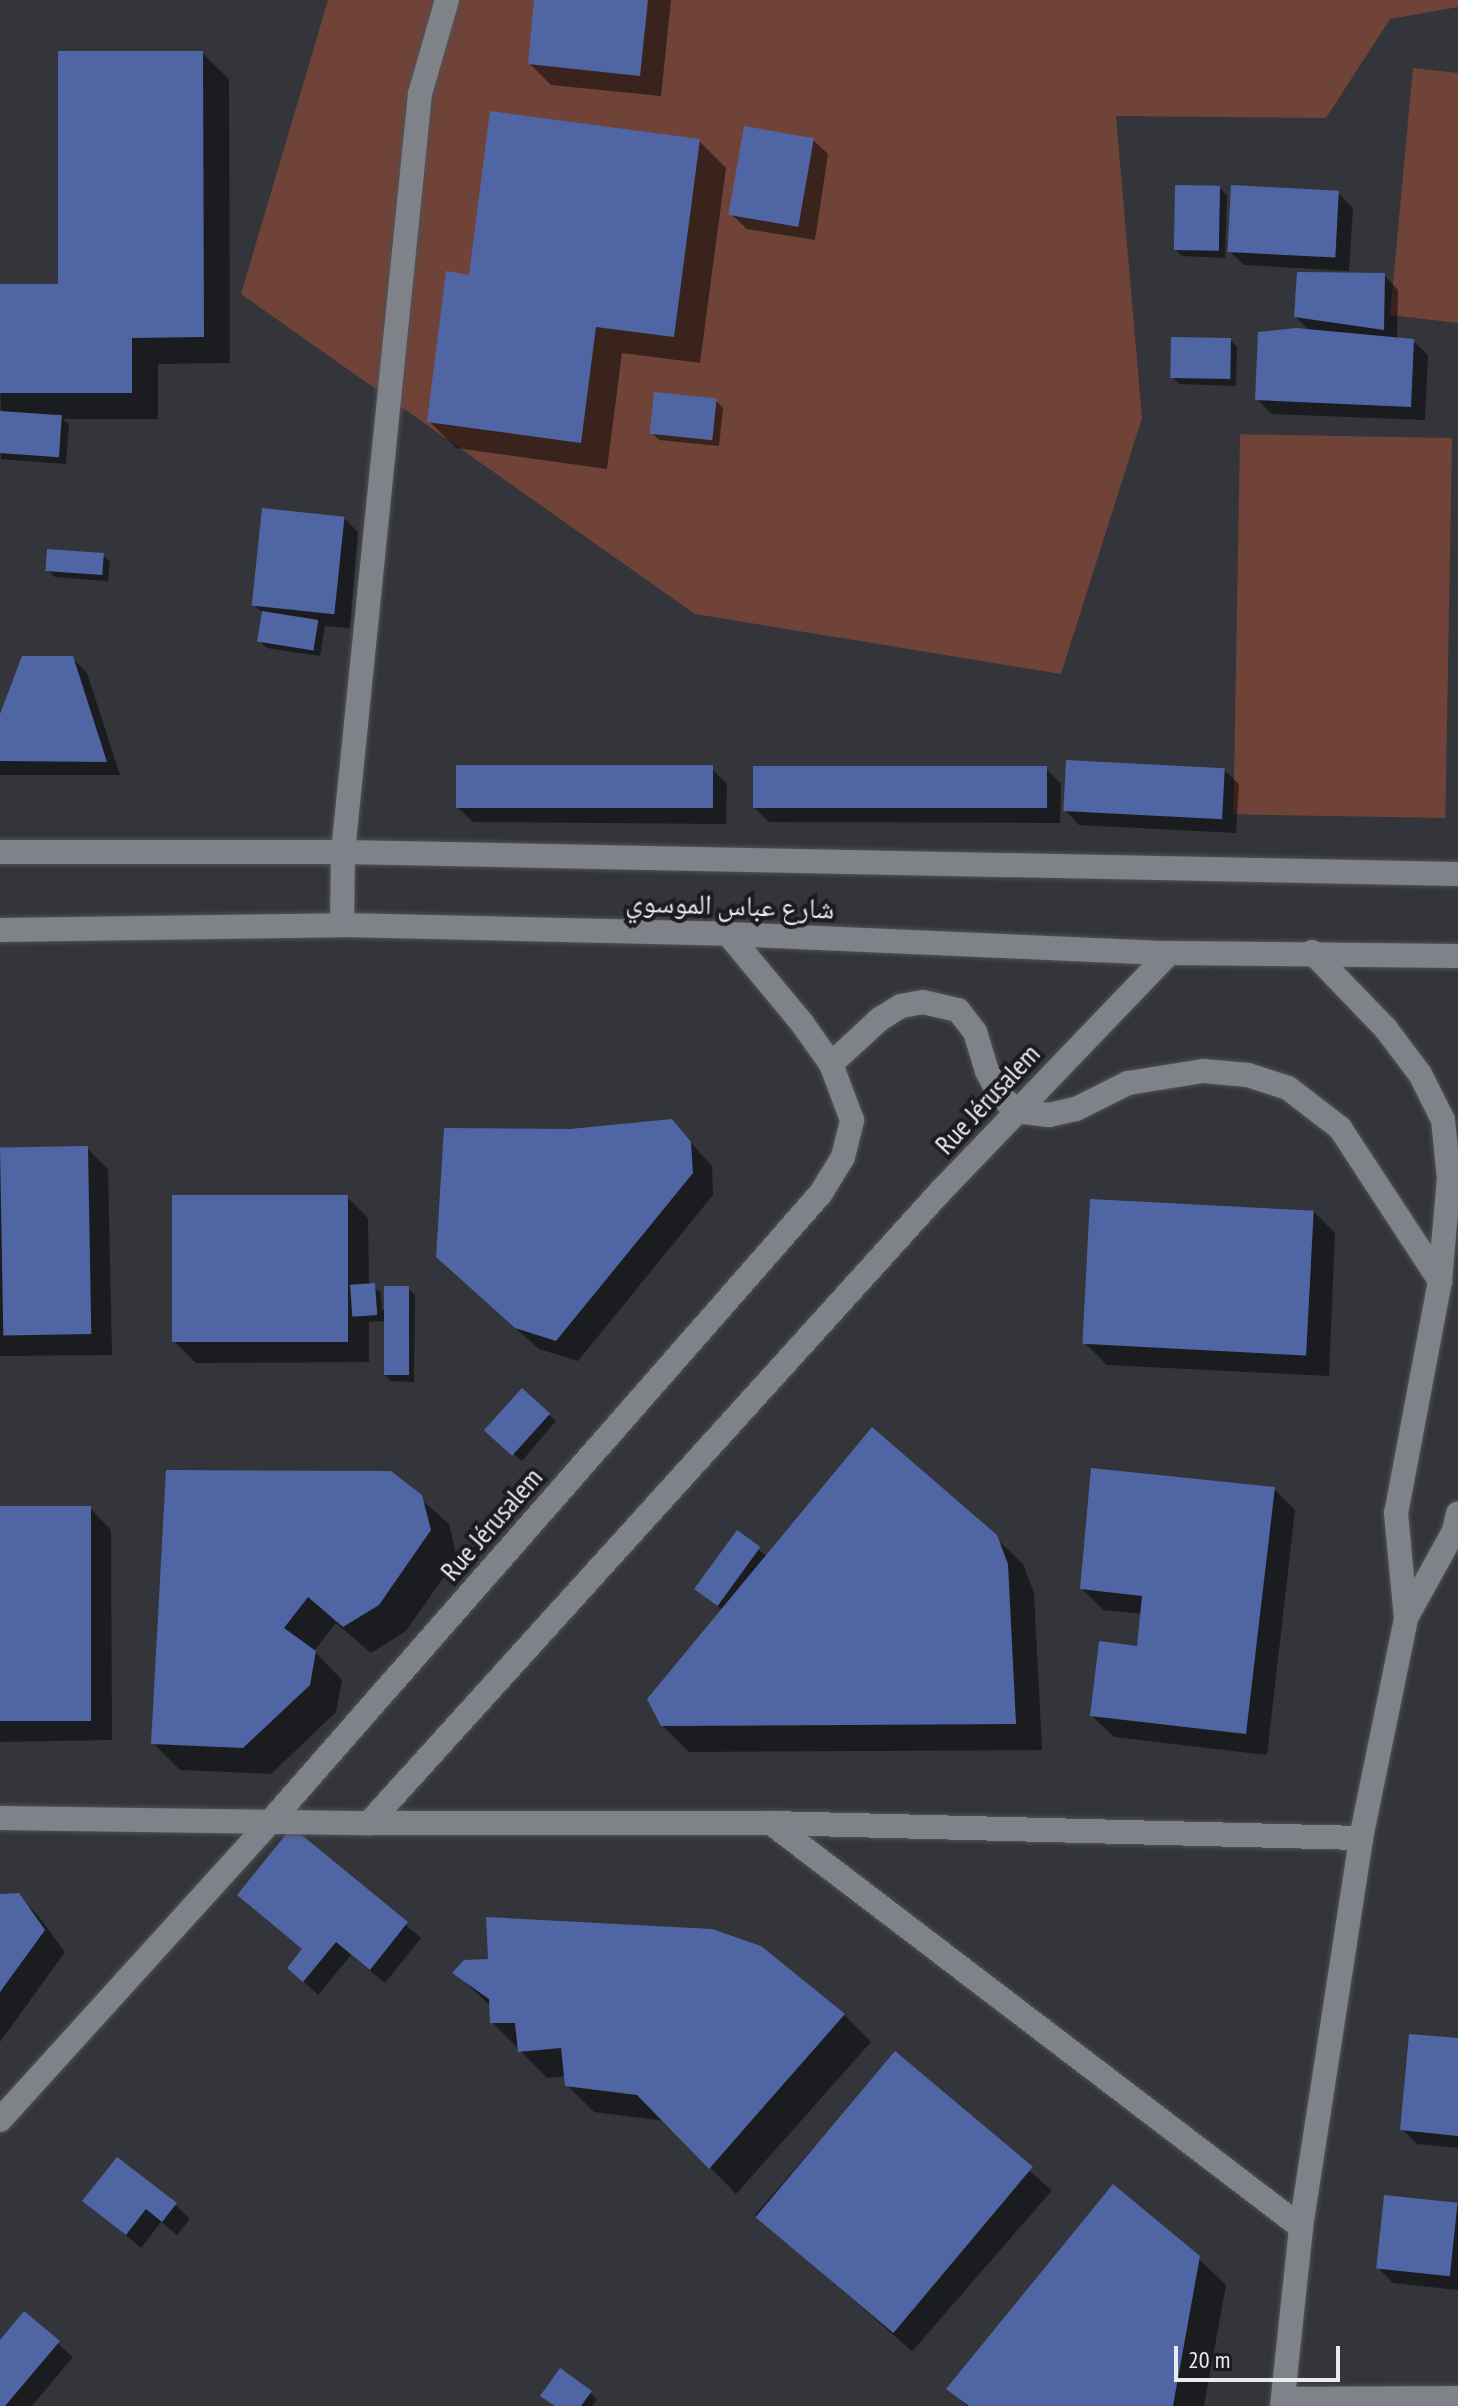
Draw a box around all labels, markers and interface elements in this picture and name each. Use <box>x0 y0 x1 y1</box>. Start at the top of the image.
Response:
street label: شارع عباس الموسوي <box>625 885 835 925</box>
street label: Rue Jérusalem <box>928 1037 1046 1161</box>
street label: Rue Jérusalem <box>433 1461 549 1587</box>
scale bar <box>1178 2330 1344 2380</box>
text: 20 m <box>1188 2344 1230 2375</box>

